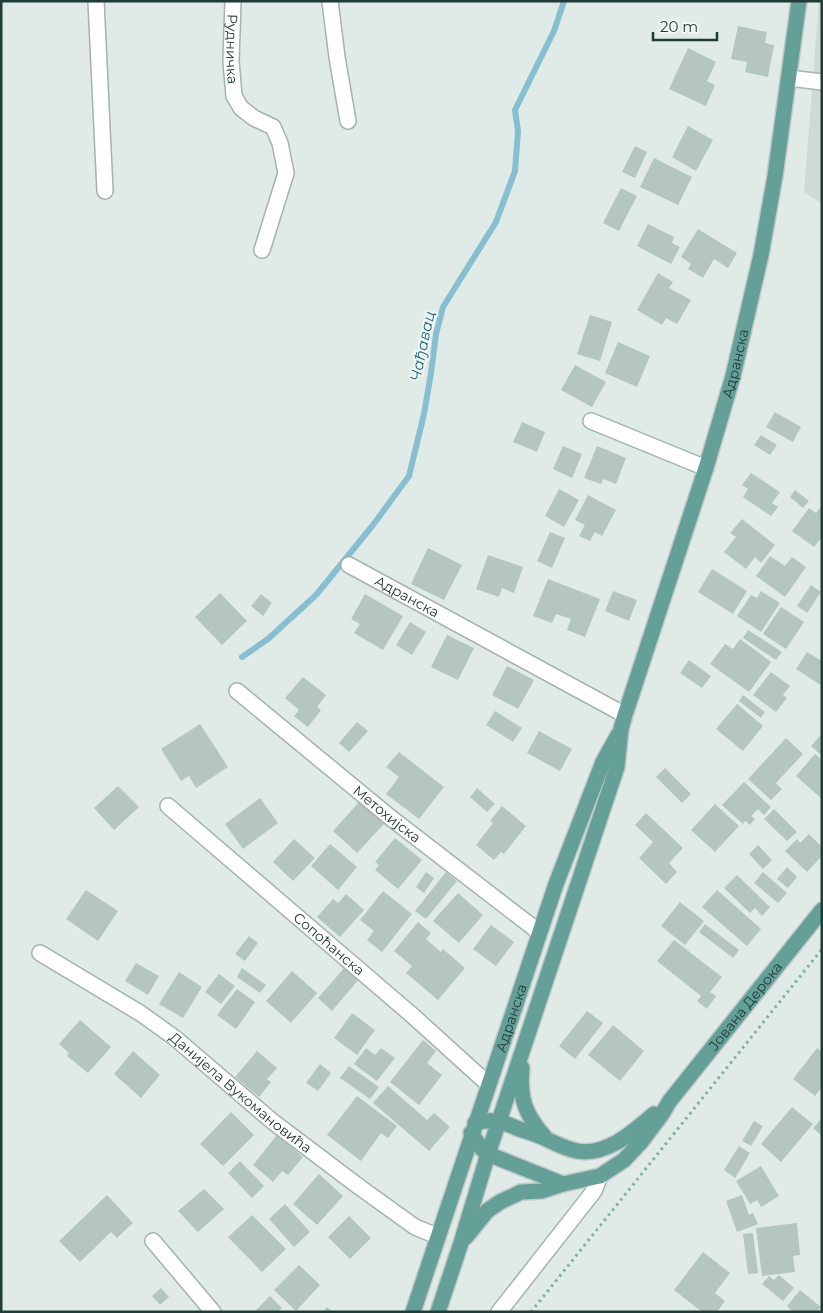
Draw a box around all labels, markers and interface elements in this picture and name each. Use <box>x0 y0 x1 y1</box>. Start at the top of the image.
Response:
scale bar <box>653 10 717 42</box>
street label: Рудничка <box>222 14 242 85</box>
text: 20 m <box>660 17 698 36</box>
water label: Чађавац <box>405 309 439 383</box>
street label: Адранска <box>718 327 753 400</box>
street label: Адранска <box>372 572 442 621</box>
street label: Метохијска <box>349 781 424 847</box>
street label: Сопоћанска <box>290 908 368 979</box>
street label: Јована Дерока <box>705 958 786 1054</box>
street label: Адранска <box>491 982 531 1054</box>
street label: Данијела Вукомановића <box>166 1028 315 1157</box>

